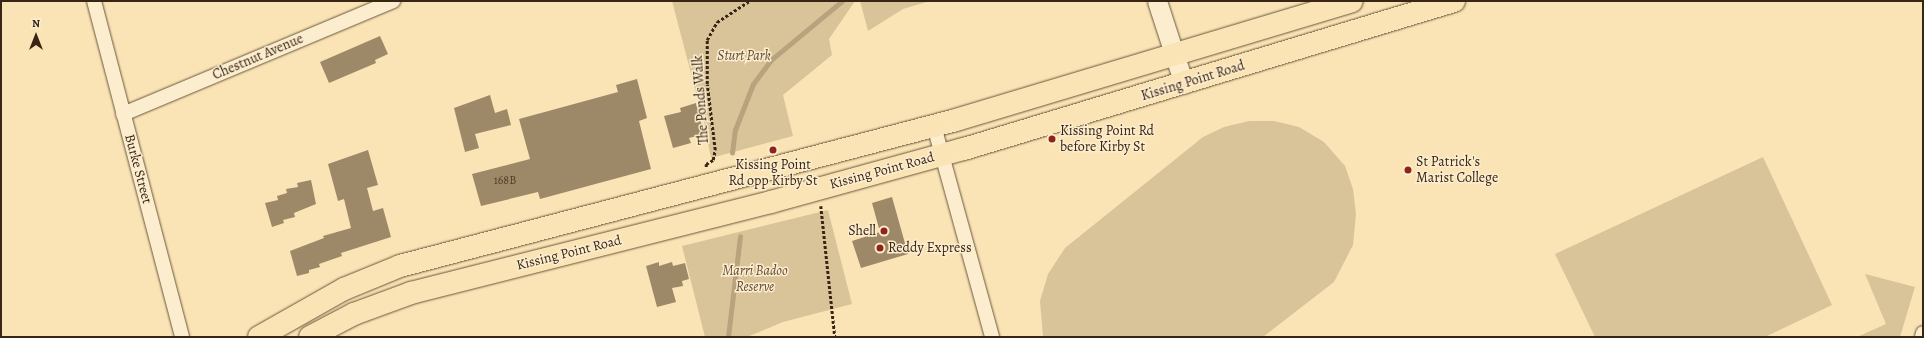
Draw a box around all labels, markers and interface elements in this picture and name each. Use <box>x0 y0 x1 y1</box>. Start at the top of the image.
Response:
north arrow <box>16 16 56 56</box>
text: N <box>32 16 40 31</box>
street label: Chestnut Avenue <box>210 30 306 84</box>
park label: Sturt Park <box>717 48 771 64</box>
street label: The Ponds Walk <box>690 55 712 145</box>
street label: Kissing Point Road <box>1139 57 1247 105</box>
place label: Kissing Point Rd before Kirby St <box>1060 123 1154 156</box>
street label: Burke Street <box>121 132 155 206</box>
marker: Kissing Point Rd before Kirby St <box>1047 134 1057 144</box>
marker: Kissing Point Rd opp Kirby St <box>768 145 778 155</box>
street label: Kissing Point Road <box>828 149 936 193</box>
place label: St Patrick's Marist College <box>1416 154 1498 186</box>
place label: Kissing Point Rd opp Kirby St <box>729 157 817 190</box>
marker: St Patrick's Marist College <box>1403 165 1413 175</box>
house number: 168B <box>494 174 516 188</box>
place label: Shell <box>848 223 876 239</box>
marker: Shell <box>879 226 889 236</box>
street label: Kissing Point Road <box>515 232 623 274</box>
place label: Reddy Express <box>888 240 972 256</box>
marker: Reddy Express <box>875 243 885 253</box>
park label: Marri Badoo Reserve <box>722 263 788 296</box>

